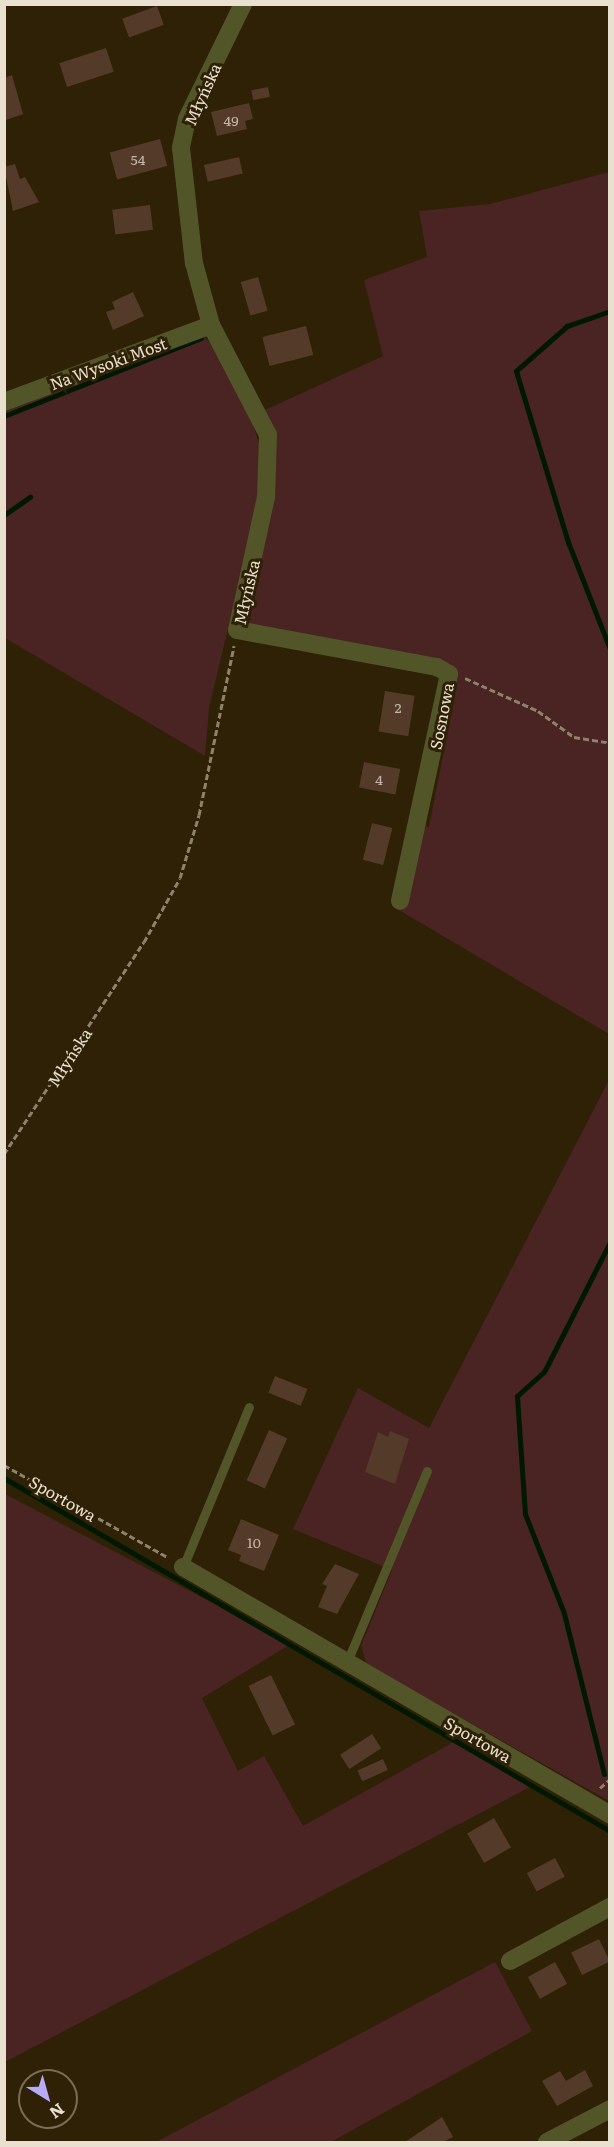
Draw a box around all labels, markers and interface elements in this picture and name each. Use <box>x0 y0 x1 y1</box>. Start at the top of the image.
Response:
street label: Młyńska <box>180 60 224 128</box>
house number: 49 <box>223 112 239 128</box>
house number: 54 <box>131 151 145 167</box>
street label: Na Wysoki Most <box>47 333 169 393</box>
street label: Młyńska <box>229 558 263 626</box>
street label: Sosnowa <box>425 681 457 751</box>
house number: 2 <box>394 699 402 715</box>
house number: 4 <box>375 771 383 787</box>
street label: Młyńska <box>43 1024 95 1090</box>
street label: Sportowa <box>26 1471 100 1525</box>
house number: 10 <box>247 1534 261 1550</box>
street label: Sportowa <box>441 1712 515 1766</box>
north arrow <box>18 2069 78 2129</box>
text: N <box>45 2098 70 2125</box>

